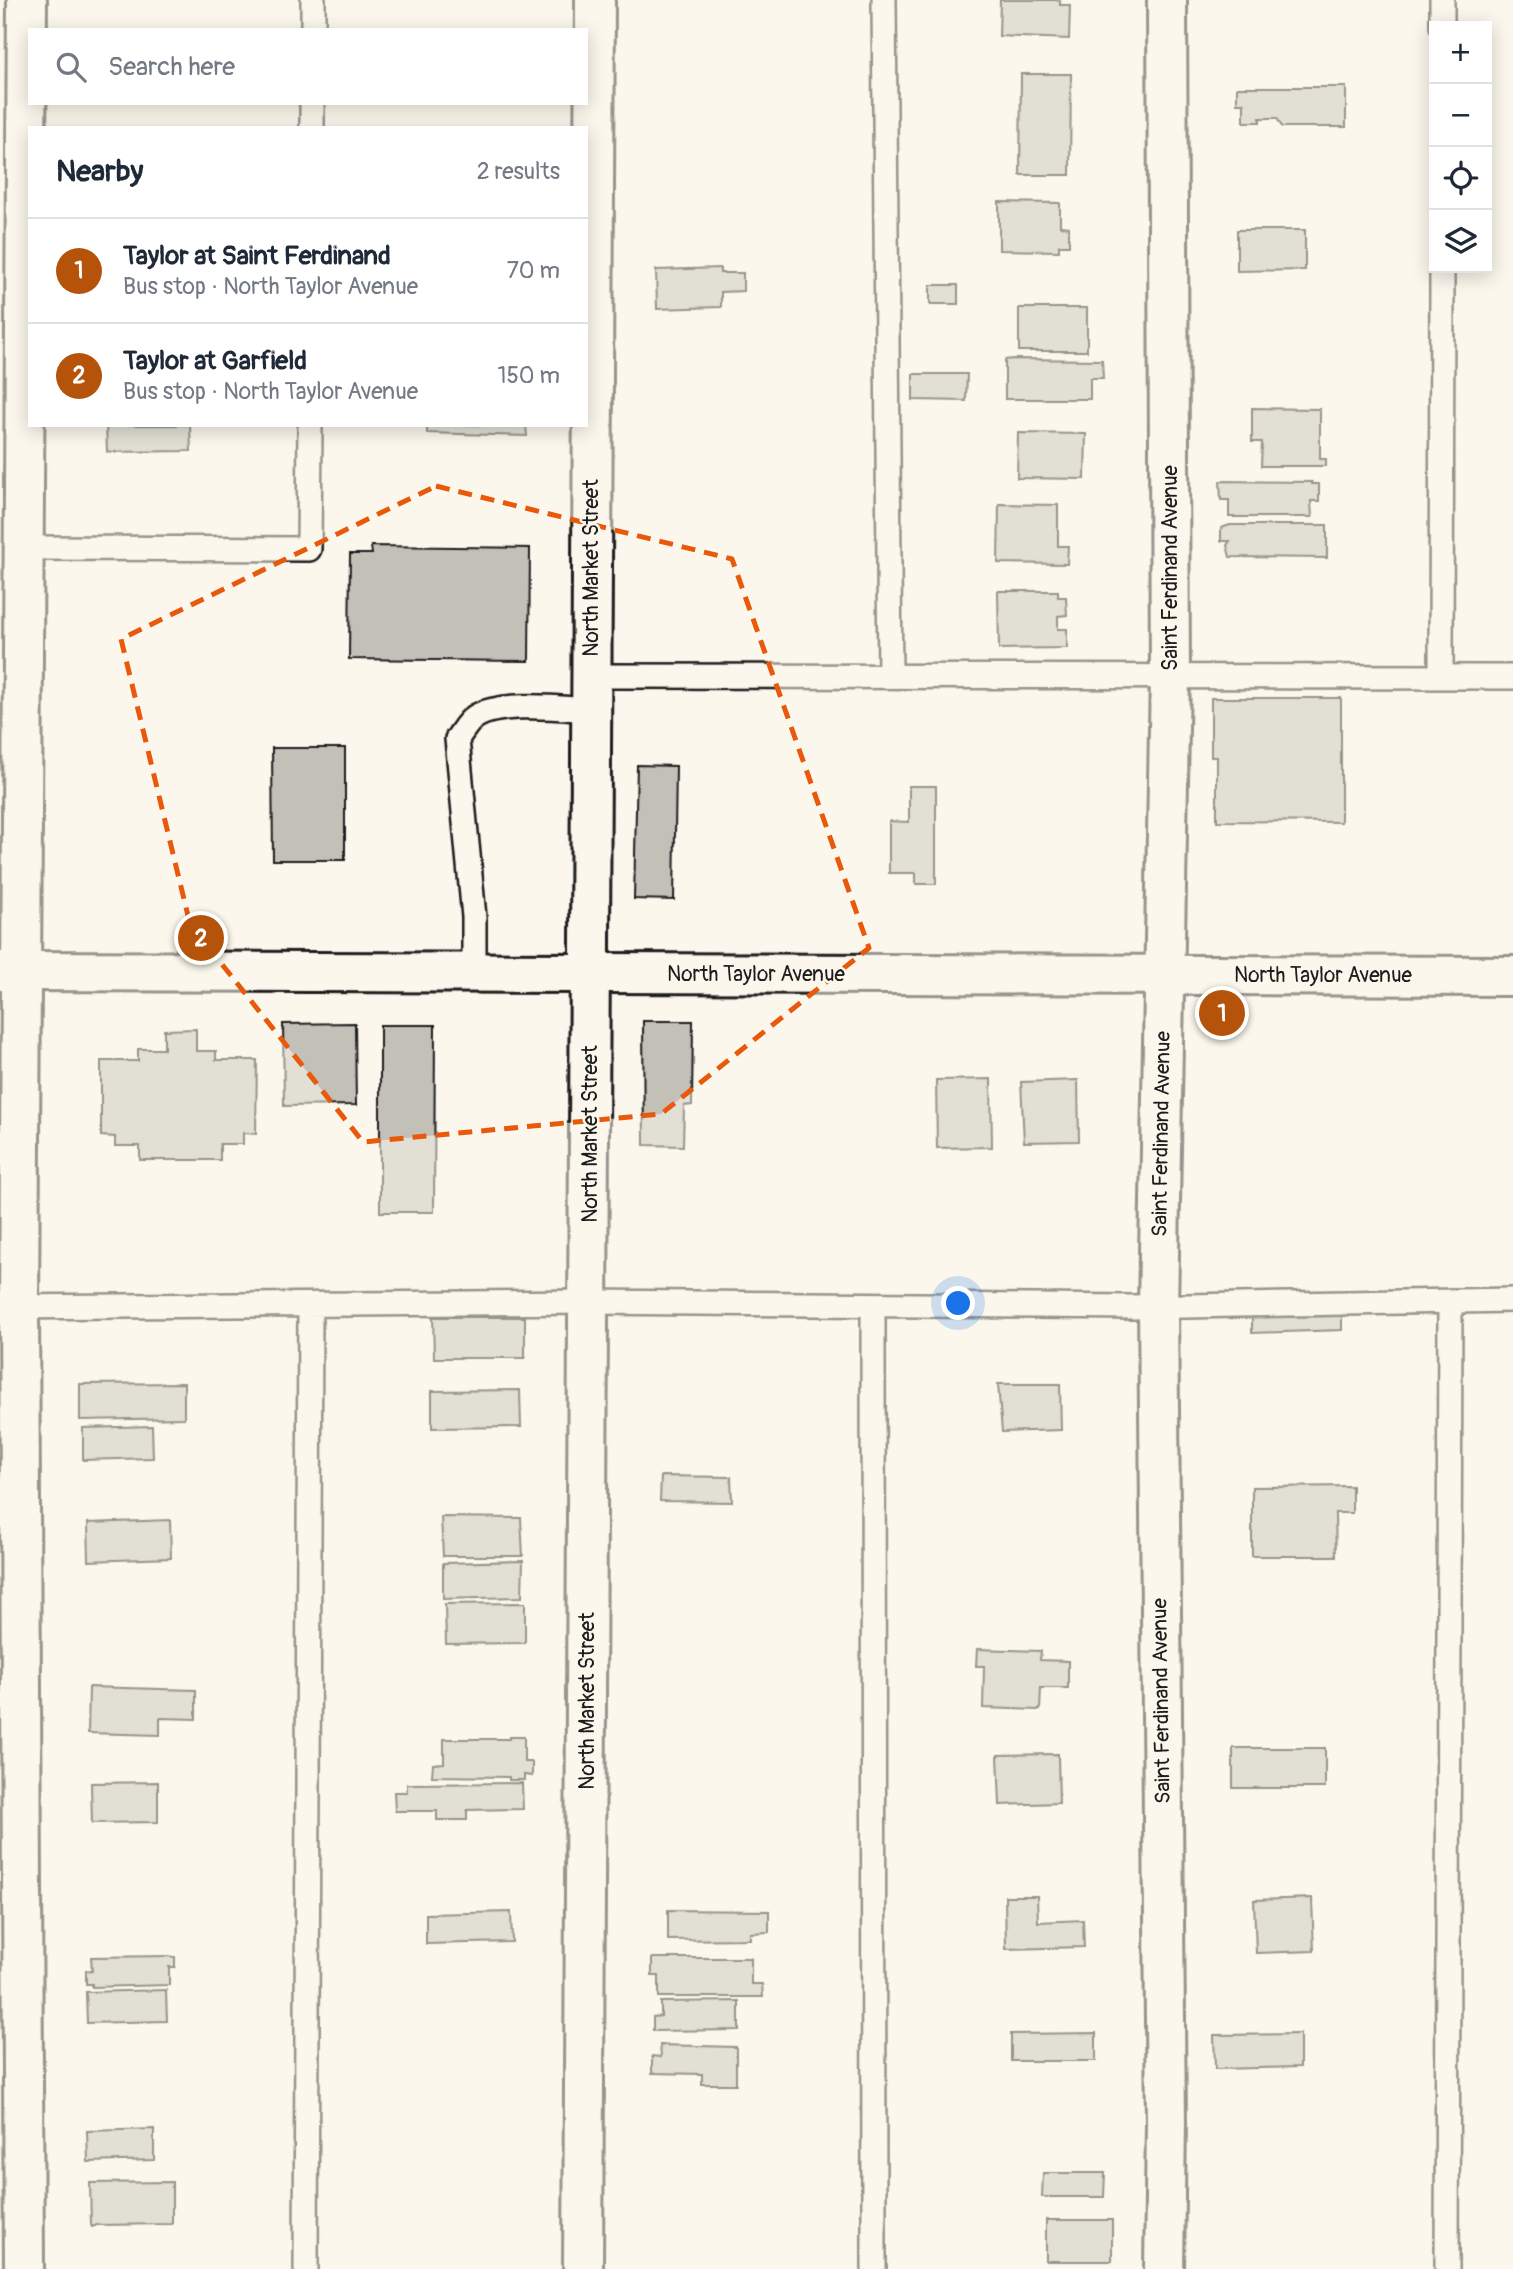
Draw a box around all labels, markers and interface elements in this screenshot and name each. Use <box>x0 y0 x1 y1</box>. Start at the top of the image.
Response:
map controls <box>1429 21 1492 273</box>
button: + <box>1429 21 1492 84</box>
search box <box>28 28 588 105</box>
icon: search <box>52 48 90 86</box>
text: Search here <box>108 51 235 83</box>
button: − <box>1429 84 1492 147</box>
button: locate <box>1429 147 1492 210</box>
text: Nearby <box>56 153 143 190</box>
text: 2 results <box>477 157 560 186</box>
button: layers <box>1429 210 1492 273</box>
text: Taylor at Saint Ferdinand <box>123 240 391 272</box>
text: 1 <box>75 256 84 285</box>
text: 70 m <box>507 256 560 285</box>
text: Bus stop · North Taylor Avenue <box>123 272 418 301</box>
text: Taylor at Garfield <box>123 345 307 377</box>
text: 2 <box>73 361 85 390</box>
text: 150 m <box>497 361 560 390</box>
text: Bus stop · North Taylor Avenue <box>123 377 418 406</box>
street label: Saint Ferdinand Avenue <box>1157 464 1184 671</box>
street label: North Market Street <box>578 479 605 657</box>
pin: 2 <box>178 912 224 964</box>
street label: North Taylor Avenue <box>667 961 846 988</box>
street label: North Taylor Avenue <box>1234 962 1413 989</box>
pin: 1 <box>1199 987 1245 1039</box>
street label: Saint Ferdinand Avenue <box>1146 1030 1177 1237</box>
street label: North Market Street <box>577 1045 604 1223</box>
your location <box>941 1286 975 1320</box>
street label: Saint Ferdinand Avenue <box>1146 1597 1177 1804</box>
street label: North Market Street <box>574 1612 601 1790</box>

